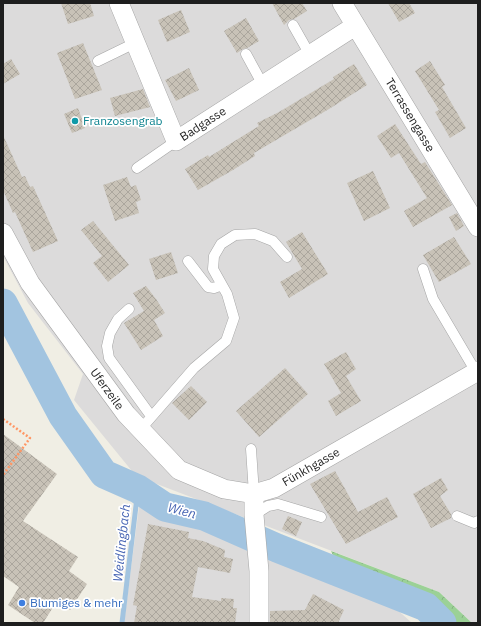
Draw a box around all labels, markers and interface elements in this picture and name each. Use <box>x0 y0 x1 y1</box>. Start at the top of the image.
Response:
street label: Terrassengasse <box>382 75 439 155</box>
street label: Badgasse <box>177 103 229 144</box>
place label: Franzosengrab <box>83 113 163 128</box>
marker: Franzosengrab <box>70 116 80 126</box>
street label: Uferzeile <box>87 365 128 413</box>
street label: Fünkhgasse <box>279 444 343 489</box>
water label: Wien <box>166 499 198 522</box>
water label: Weidlingbach <box>109 503 134 583</box>
place label: Blumiges & mehr <box>30 595 123 610</box>
marker: Blumiges & mehr <box>17 598 27 608</box>

